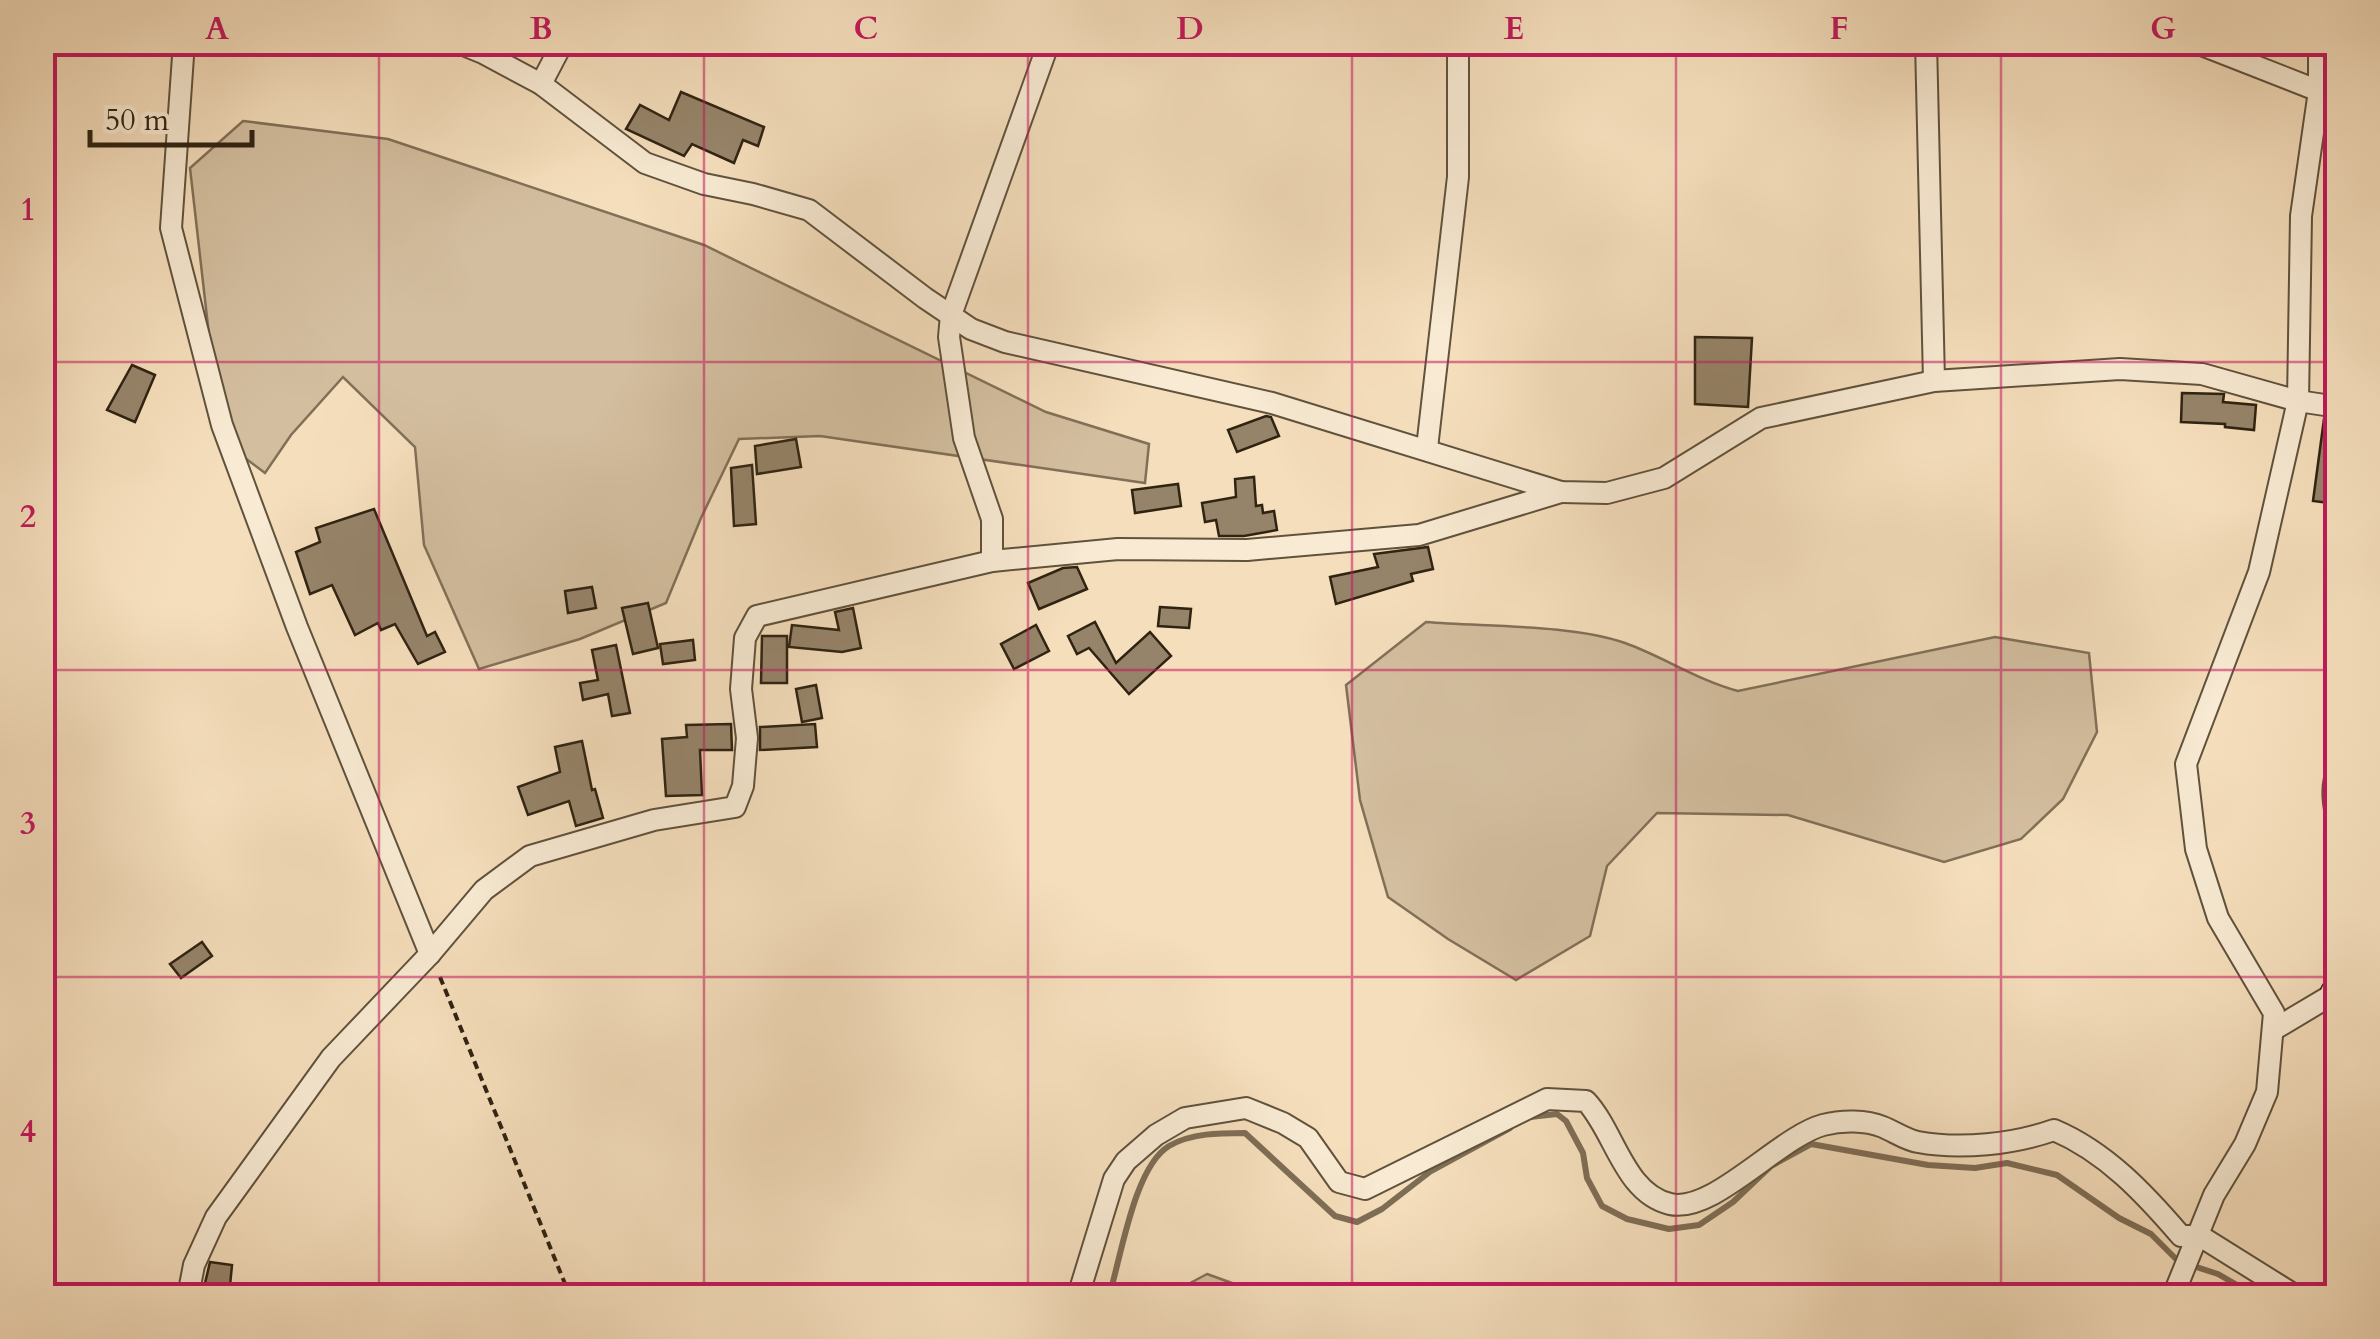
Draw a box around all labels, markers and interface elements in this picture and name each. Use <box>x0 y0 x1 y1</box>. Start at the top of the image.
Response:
text: A <box>205 7 229 51</box>
text: B <box>529 7 553 51</box>
text: C <box>854 7 878 51</box>
text: D <box>1176 7 1204 51</box>
text: E <box>1504 7 1524 51</box>
text: F <box>1830 7 1848 51</box>
text: G <box>2150 7 2176 51</box>
scale bar <box>90 85 252 147</box>
text: 50 m <box>105 100 170 141</box>
text: 1 <box>20 188 36 232</box>
text: 2 <box>20 495 36 539</box>
text: 3 <box>20 802 36 846</box>
text: 4 <box>20 1110 36 1154</box>

